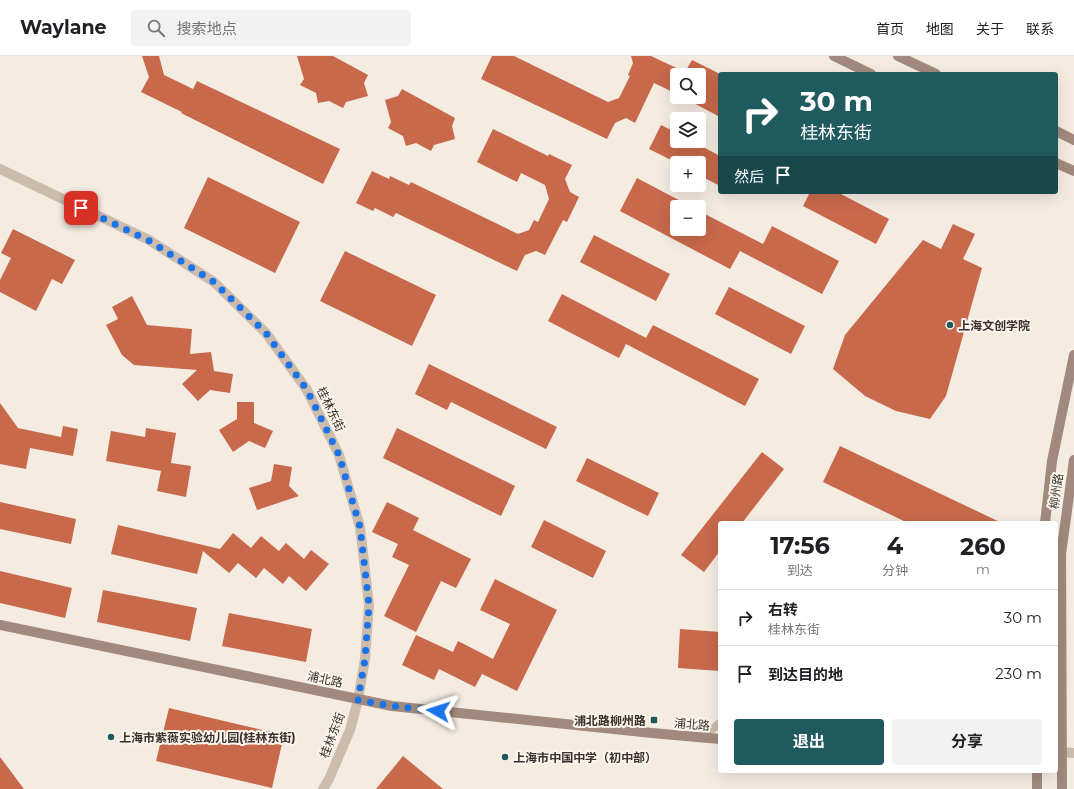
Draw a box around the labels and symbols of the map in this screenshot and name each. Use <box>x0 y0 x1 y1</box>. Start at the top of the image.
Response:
pin <box>64 191 98 225</box>
place label: 上海文创学院 <box>958 318 1030 333</box>
marker: 上海文创学院 <box>945 320 955 330</box>
street label: 桂林东街 <box>314 384 348 434</box>
street label: 柳州路 <box>1046 472 1066 510</box>
street label: 浦北路 <box>306 668 344 690</box>
position arrow <box>417 690 459 732</box>
street label: 桂林东街 <box>316 710 348 760</box>
place label: 浦北路柳州路 <box>574 713 646 728</box>
marker: 浦北路柳州路 <box>649 715 659 725</box>
street label: 浦北路 <box>673 715 711 733</box>
place label: 上海市紫薇实验幼儿园(桂林东街) <box>119 730 296 745</box>
marker: 上海市紫薇实验幼儿园(桂林东街) <box>106 732 116 742</box>
place label: 上海市中国中学（初中部） <box>513 750 657 765</box>
marker: 上海市中国中学（初中部） <box>500 752 510 762</box>

